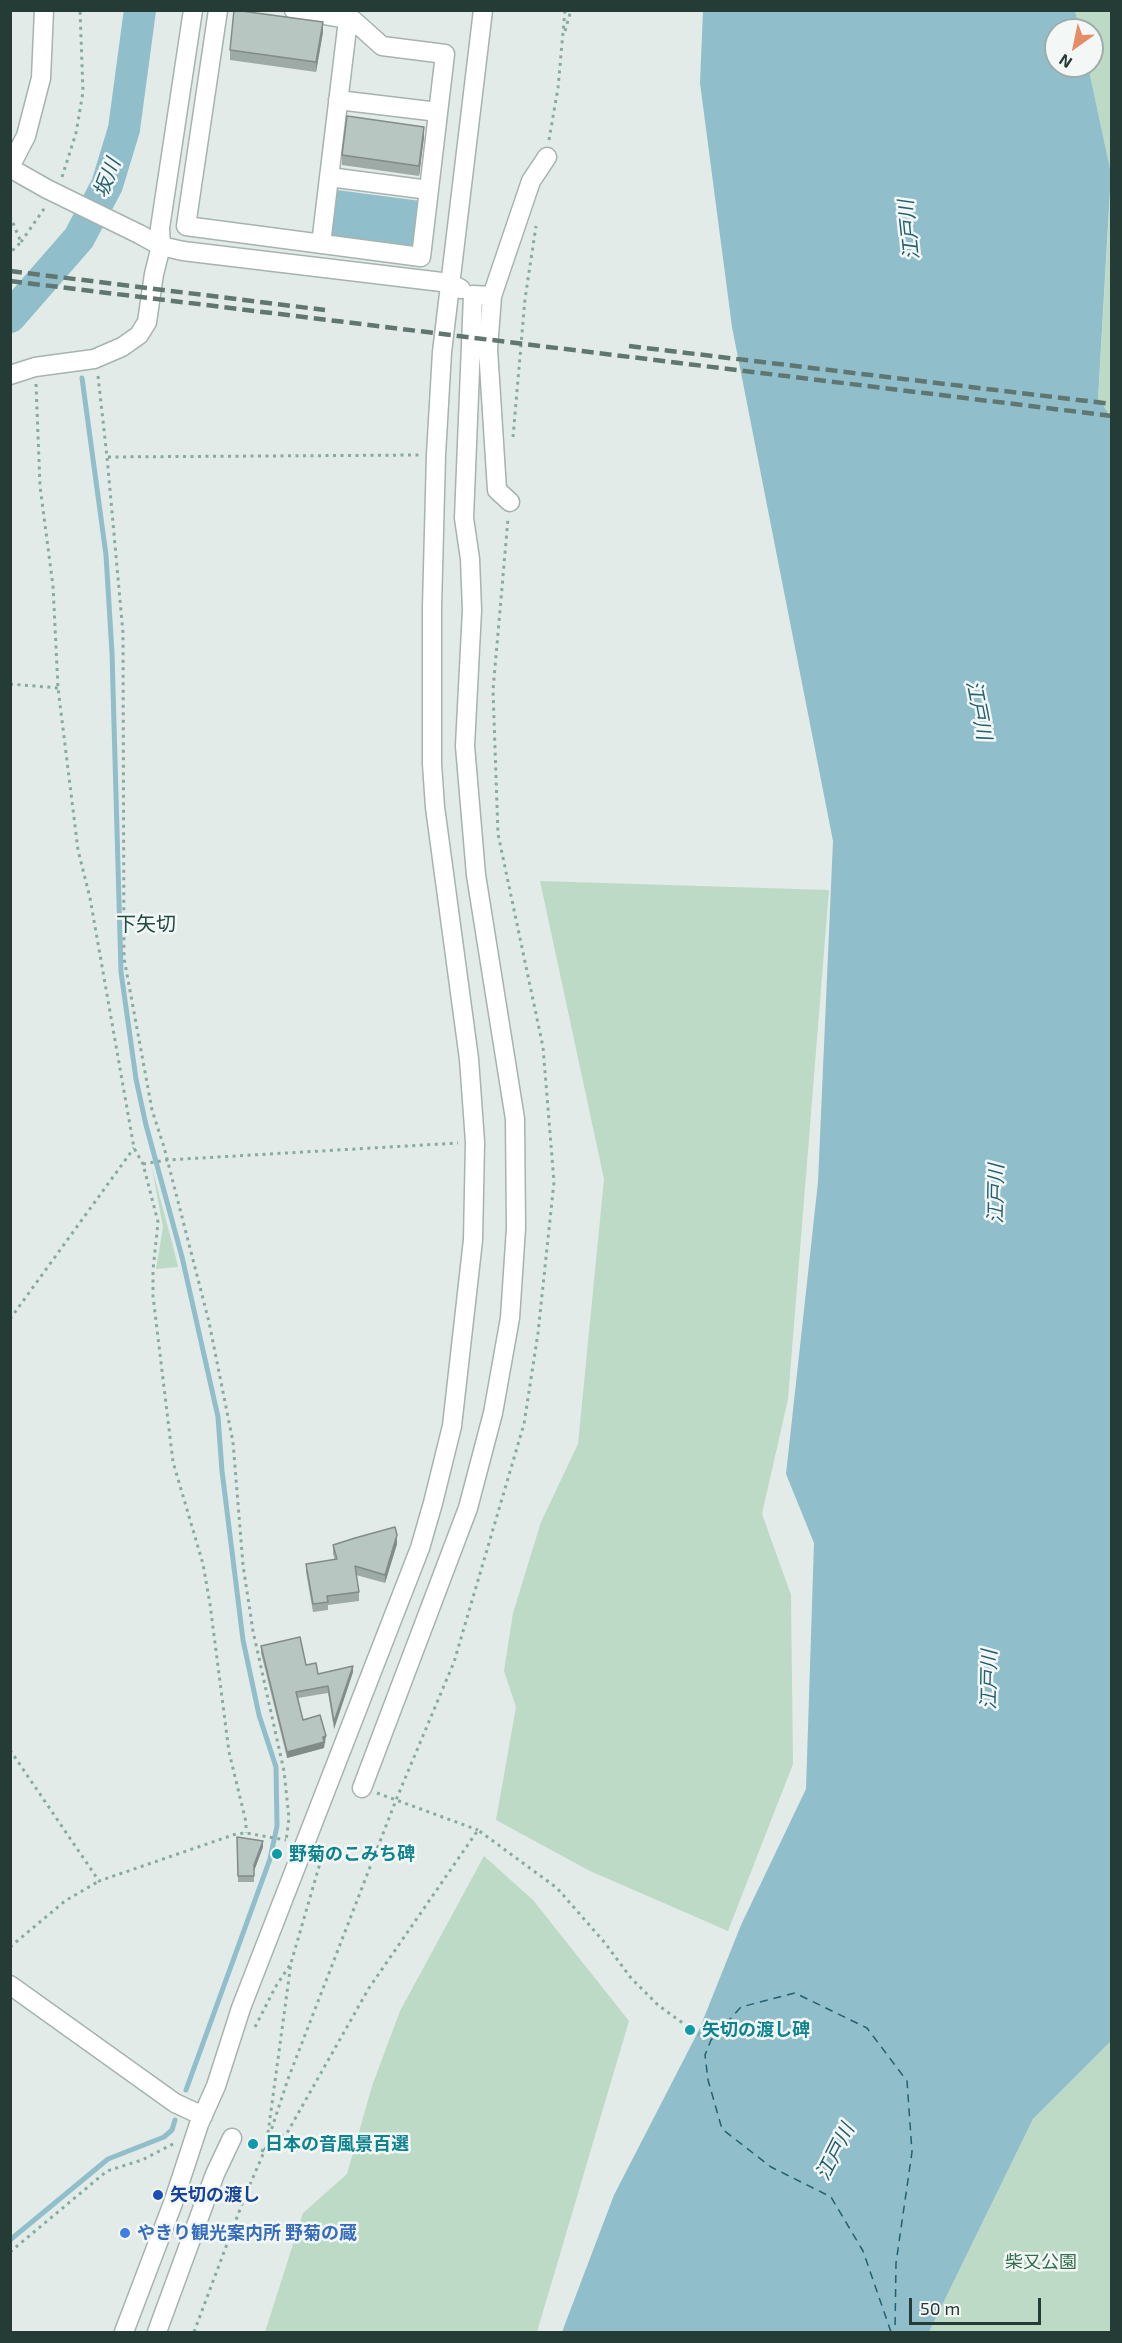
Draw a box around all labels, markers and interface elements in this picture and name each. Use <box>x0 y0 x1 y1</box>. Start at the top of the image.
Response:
north arrow <box>1044 18 1104 78</box>
text: N <box>1055 51 1075 73</box>
water label: 坂川 <box>89 155 125 201</box>
water label: 江戸川 <box>894 199 924 261</box>
water label: 江戸川 <box>961 678 997 742</box>
district label: 下矢切 <box>116 912 176 936</box>
water label: 江戸川 <box>983 1164 1009 1224</box>
water label: 江戸川 <box>976 1650 1002 1710</box>
place label: 野菊のこみち碑 <box>289 1843 415 1865</box>
marker: 野菊のこみち碑 <box>270 1847 284 1861</box>
place label: 矢切の渡し碑 <box>702 2019 810 2041</box>
marker: 矢切の渡し碑 <box>683 2023 697 2037</box>
water label: 江戸川 <box>811 2120 859 2184</box>
place label: 日本の音風景百選 <box>265 2133 409 2155</box>
marker: 日本の音風景百選 <box>246 2137 260 2151</box>
place label: 矢切の渡し <box>170 2184 260 2206</box>
marker: 矢切の渡し <box>151 2188 165 2202</box>
place label: やきり観光案内所 野菊の蔵 <box>137 2222 357 2244</box>
marker: やきり観光案内所 野菊の蔵 <box>118 2226 132 2240</box>
park label: 柴又公園 <box>1005 2251 1077 2273</box>
scale bar <box>912 2286 1044 2324</box>
text: 50 m <box>920 2297 960 2319</box>

